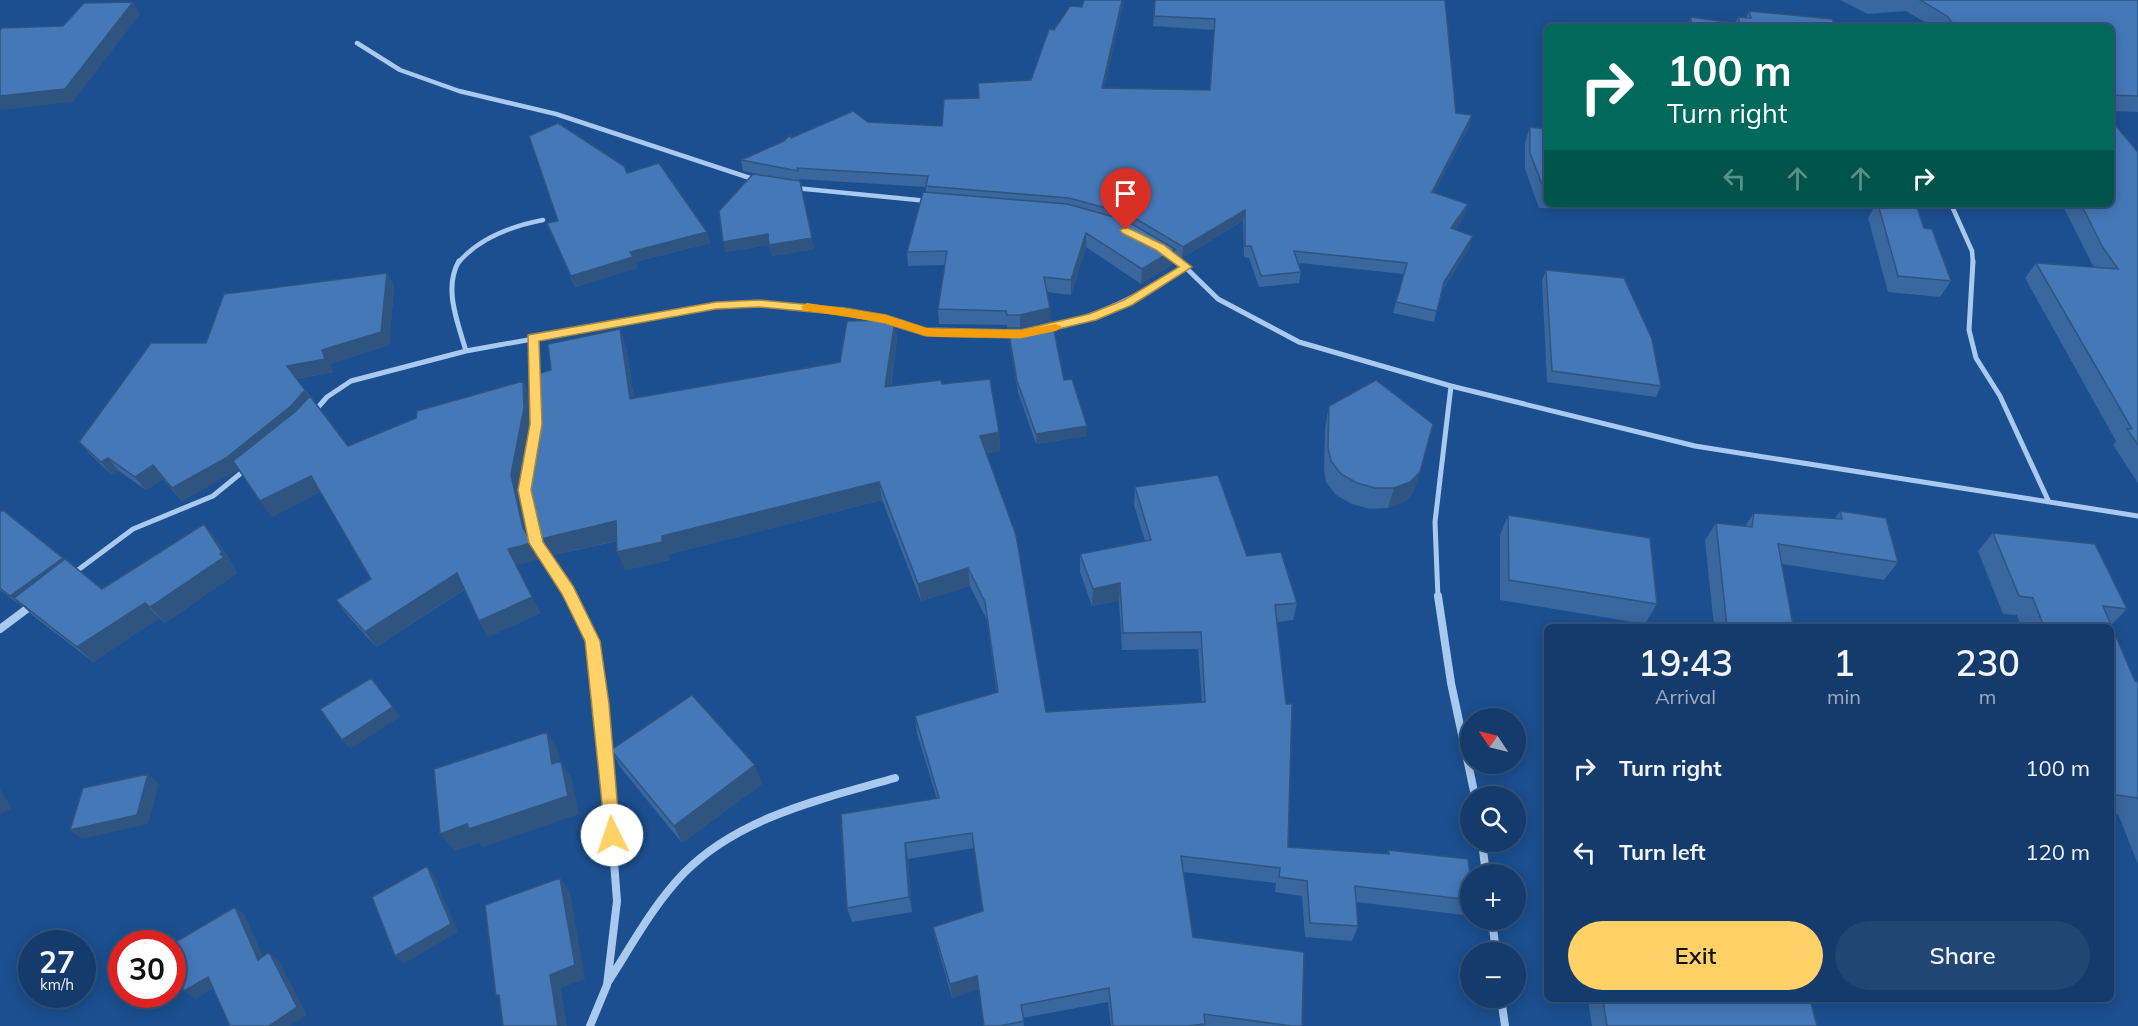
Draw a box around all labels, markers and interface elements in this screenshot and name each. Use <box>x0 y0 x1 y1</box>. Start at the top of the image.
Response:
text: 100 m <box>1667 44 1792 97</box>
icon: right <box>1568 48 1646 126</box>
text: Turn right <box>1667 96 1787 130</box>
icon: left <box>1718 162 1751 195</box>
icon: ahead <box>1781 162 1814 195</box>
icon: ahead <box>1844 162 1877 195</box>
icon: right <box>1907 162 1940 195</box>
pin <box>1100 168 1151 230</box>
icon: arrive <box>1109 177 1142 210</box>
text: 19:43 <box>1638 640 1733 685</box>
text: 1 <box>1833 640 1855 685</box>
text: 230 <box>1955 640 2020 685</box>
text: Arrival <box>1655 684 1716 709</box>
text: min <box>1827 684 1861 709</box>
text: m <box>1979 684 1996 709</box>
north arrow <box>1460 708 1526 774</box>
map controls <box>1460 708 1526 1008</box>
icon: right <box>1568 752 1601 785</box>
text: Turn right <box>1619 754 1722 782</box>
text: 100 m <box>2025 754 2090 782</box>
button: search <box>1460 786 1526 852</box>
position arrow <box>580 803 644 867</box>
icon: left <box>1568 836 1601 869</box>
text: Turn left <box>1619 838 1706 866</box>
text: 120 m <box>2025 838 2090 866</box>
button: + <box>1460 864 1526 930</box>
button: Exit <box>1568 921 1823 990</box>
button: Share <box>1835 921 2090 990</box>
speed limit sign: 30 <box>108 930 186 1008</box>
button: − <box>1460 942 1526 1008</box>
text: 27 <box>39 943 75 981</box>
text: km/h <box>40 975 74 994</box>

